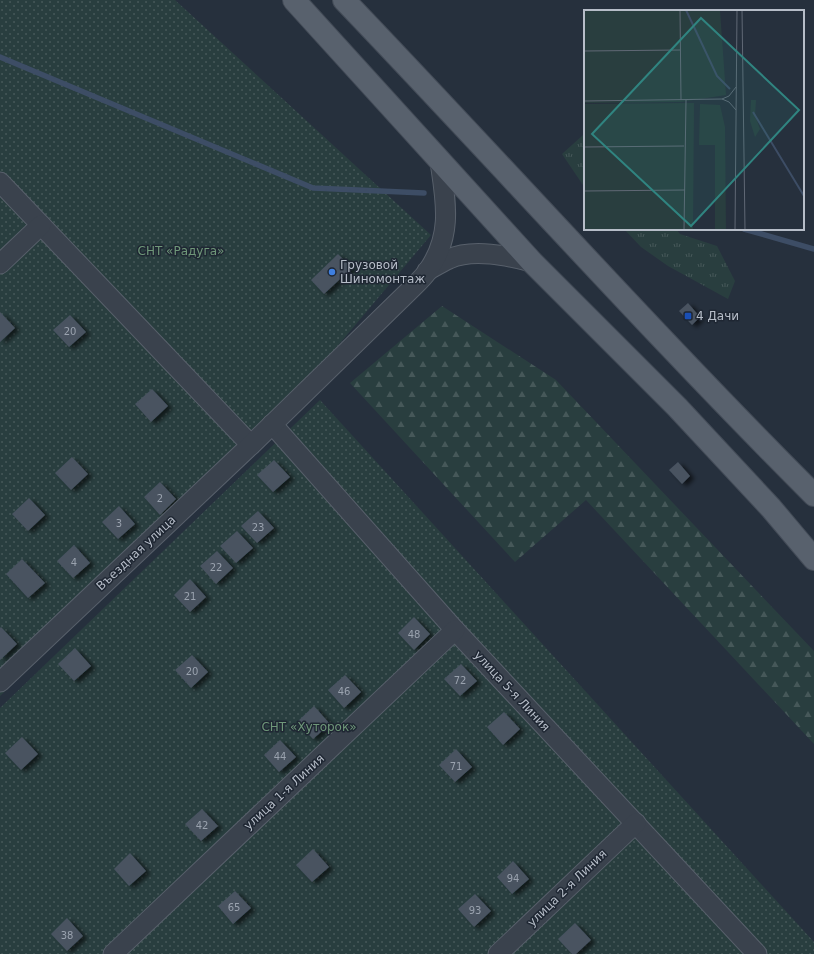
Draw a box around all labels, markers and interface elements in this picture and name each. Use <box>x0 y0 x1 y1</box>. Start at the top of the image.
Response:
inset map <box>584 10 804 230</box>
park label: СНТ «Радуга» <box>138 244 224 258</box>
place label: Грузовой Шиномонтаж <box>340 258 425 286</box>
marker: Грузовой Шиномонтаж <box>327 267 337 277</box>
place label: 4 Дачи <box>696 309 739 323</box>
marker: 4 Дачи <box>683 311 693 321</box>
house number: 20 <box>64 326 76 337</box>
house number: 2 <box>157 493 163 504</box>
street label: Въездная улица <box>94 513 178 593</box>
house number: 3 <box>116 518 122 529</box>
house number: 23 <box>252 522 264 533</box>
house number: 4 <box>71 557 77 568</box>
house number: 22 <box>210 562 222 573</box>
house number: 21 <box>184 591 196 602</box>
house number: 48 <box>408 629 420 640</box>
street label: улица 5-я Линия <box>471 648 553 734</box>
house number: 20 <box>186 666 198 677</box>
house number: 72 <box>454 675 466 686</box>
house number: 46 <box>338 686 350 697</box>
park label: СНТ «Хуторок» <box>261 720 357 734</box>
street label: улица 1-я Линия <box>241 751 327 833</box>
house number: 44 <box>274 751 286 762</box>
house number: 71 <box>450 761 462 772</box>
house number: 42 <box>196 820 208 831</box>
street label: улица 2-я Линия <box>525 847 609 929</box>
house number: 94 <box>507 873 519 884</box>
house number: 65 <box>228 902 240 913</box>
house number: 93 <box>469 905 481 916</box>
house number: 38 <box>61 930 73 941</box>

